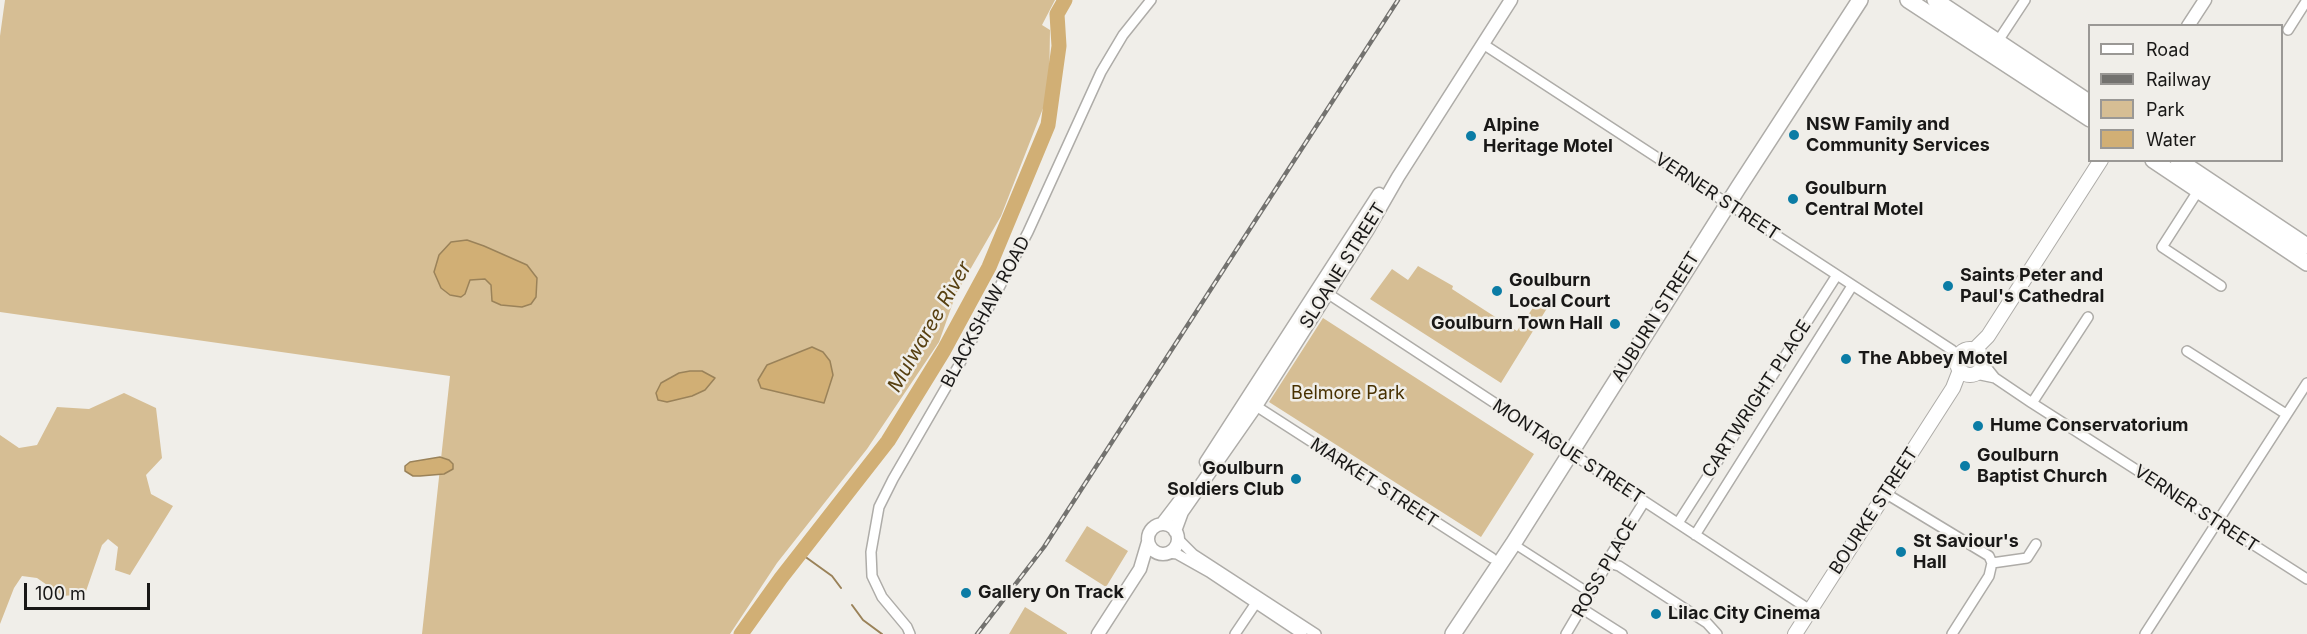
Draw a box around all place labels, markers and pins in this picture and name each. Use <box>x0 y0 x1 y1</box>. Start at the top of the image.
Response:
place label: NSW Family and Community Services <box>1806 114 1990 156</box>
place label: Alpine Heritage Motel <box>1483 115 1613 158</box>
marker: NSW Family and Community Services <box>1787 128 1801 142</box>
marker: Alpine Heritage Motel <box>1464 129 1478 143</box>
place label: Goulburn Central Motel <box>1805 178 1923 220</box>
marker: Goulburn Central Motel <box>1786 192 1800 206</box>
place label: Saints Peter and Paul's Cathedral <box>1960 265 2104 308</box>
place label: Goulburn Local Court <box>1509 270 1610 312</box>
marker: Saints Peter and Paul's Cathedral <box>1941 279 1955 293</box>
marker: Goulburn Local Court <box>1490 284 1504 298</box>
place label: Goulburn Town Hall <box>1431 313 1603 335</box>
marker: Goulburn Town Hall <box>1608 317 1622 331</box>
place label: The Abbey Motel <box>1858 348 2008 370</box>
marker: The Abbey Motel <box>1839 352 1853 366</box>
place label: Hume Conservatorium <box>1990 415 2189 437</box>
marker: Hume Conservatorium <box>1971 419 1985 433</box>
place label: Goulburn Baptist Church <box>1977 445 2108 488</box>
place label: Goulburn Soldiers Club <box>1167 458 1284 500</box>
marker: Goulburn Baptist Church <box>1958 459 1972 473</box>
marker: Goulburn Soldiers Club <box>1289 472 1303 486</box>
place label: St Saviour's Hall <box>1913 531 2019 574</box>
marker: St Saviour's Hall <box>1894 545 1908 559</box>
place label: Gallery On Track <box>978 582 1124 604</box>
marker: Gallery On Track <box>959 586 973 600</box>
place label: Lilac City Cinema <box>1668 603 1821 625</box>
marker: Lilac City Cinema <box>1649 607 1663 621</box>

